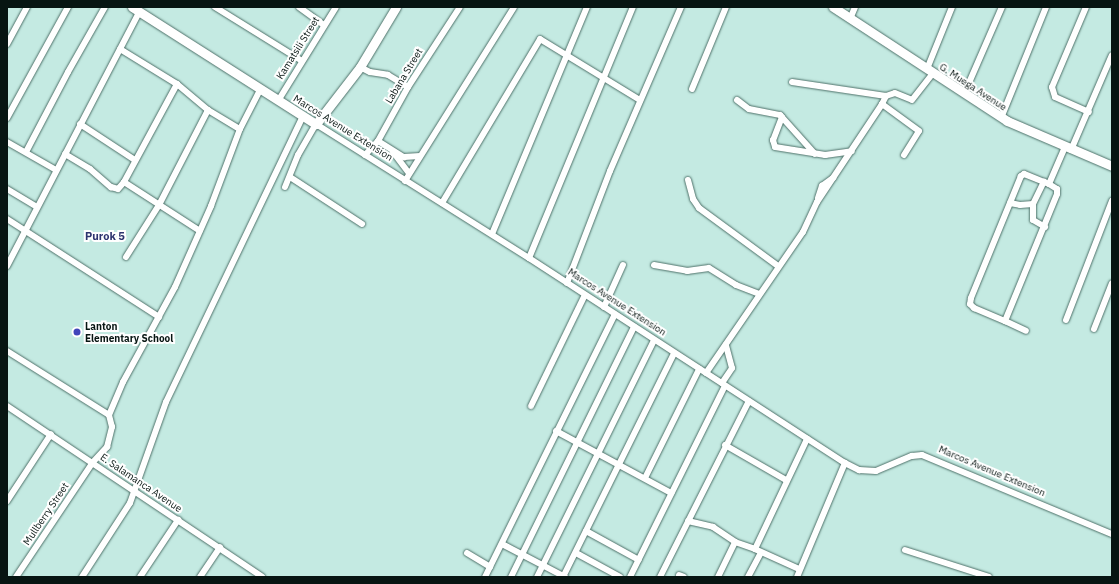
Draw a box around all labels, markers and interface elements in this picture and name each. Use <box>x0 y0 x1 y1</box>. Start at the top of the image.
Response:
street label: Kamatsili Street <box>274 15 322 81</box>
street label: Labana Street <box>383 46 425 106</box>
street label: G. Muega Avenue <box>937 61 1009 113</box>
street label: Marcos Avenue Extension <box>291 92 395 164</box>
district label: Purok 5 <box>85 229 125 243</box>
street label: Marcos Avenue Extension <box>566 266 668 338</box>
place label: Lanton Elementary School <box>85 320 173 344</box>
marker: Lanton Elementary School <box>72 327 82 337</box>
street label: Marcos Avenue Extension <box>937 443 1047 499</box>
street label: E. Salamanca Avenue <box>98 451 184 515</box>
street label: Mullberry Street <box>21 481 71 547</box>

